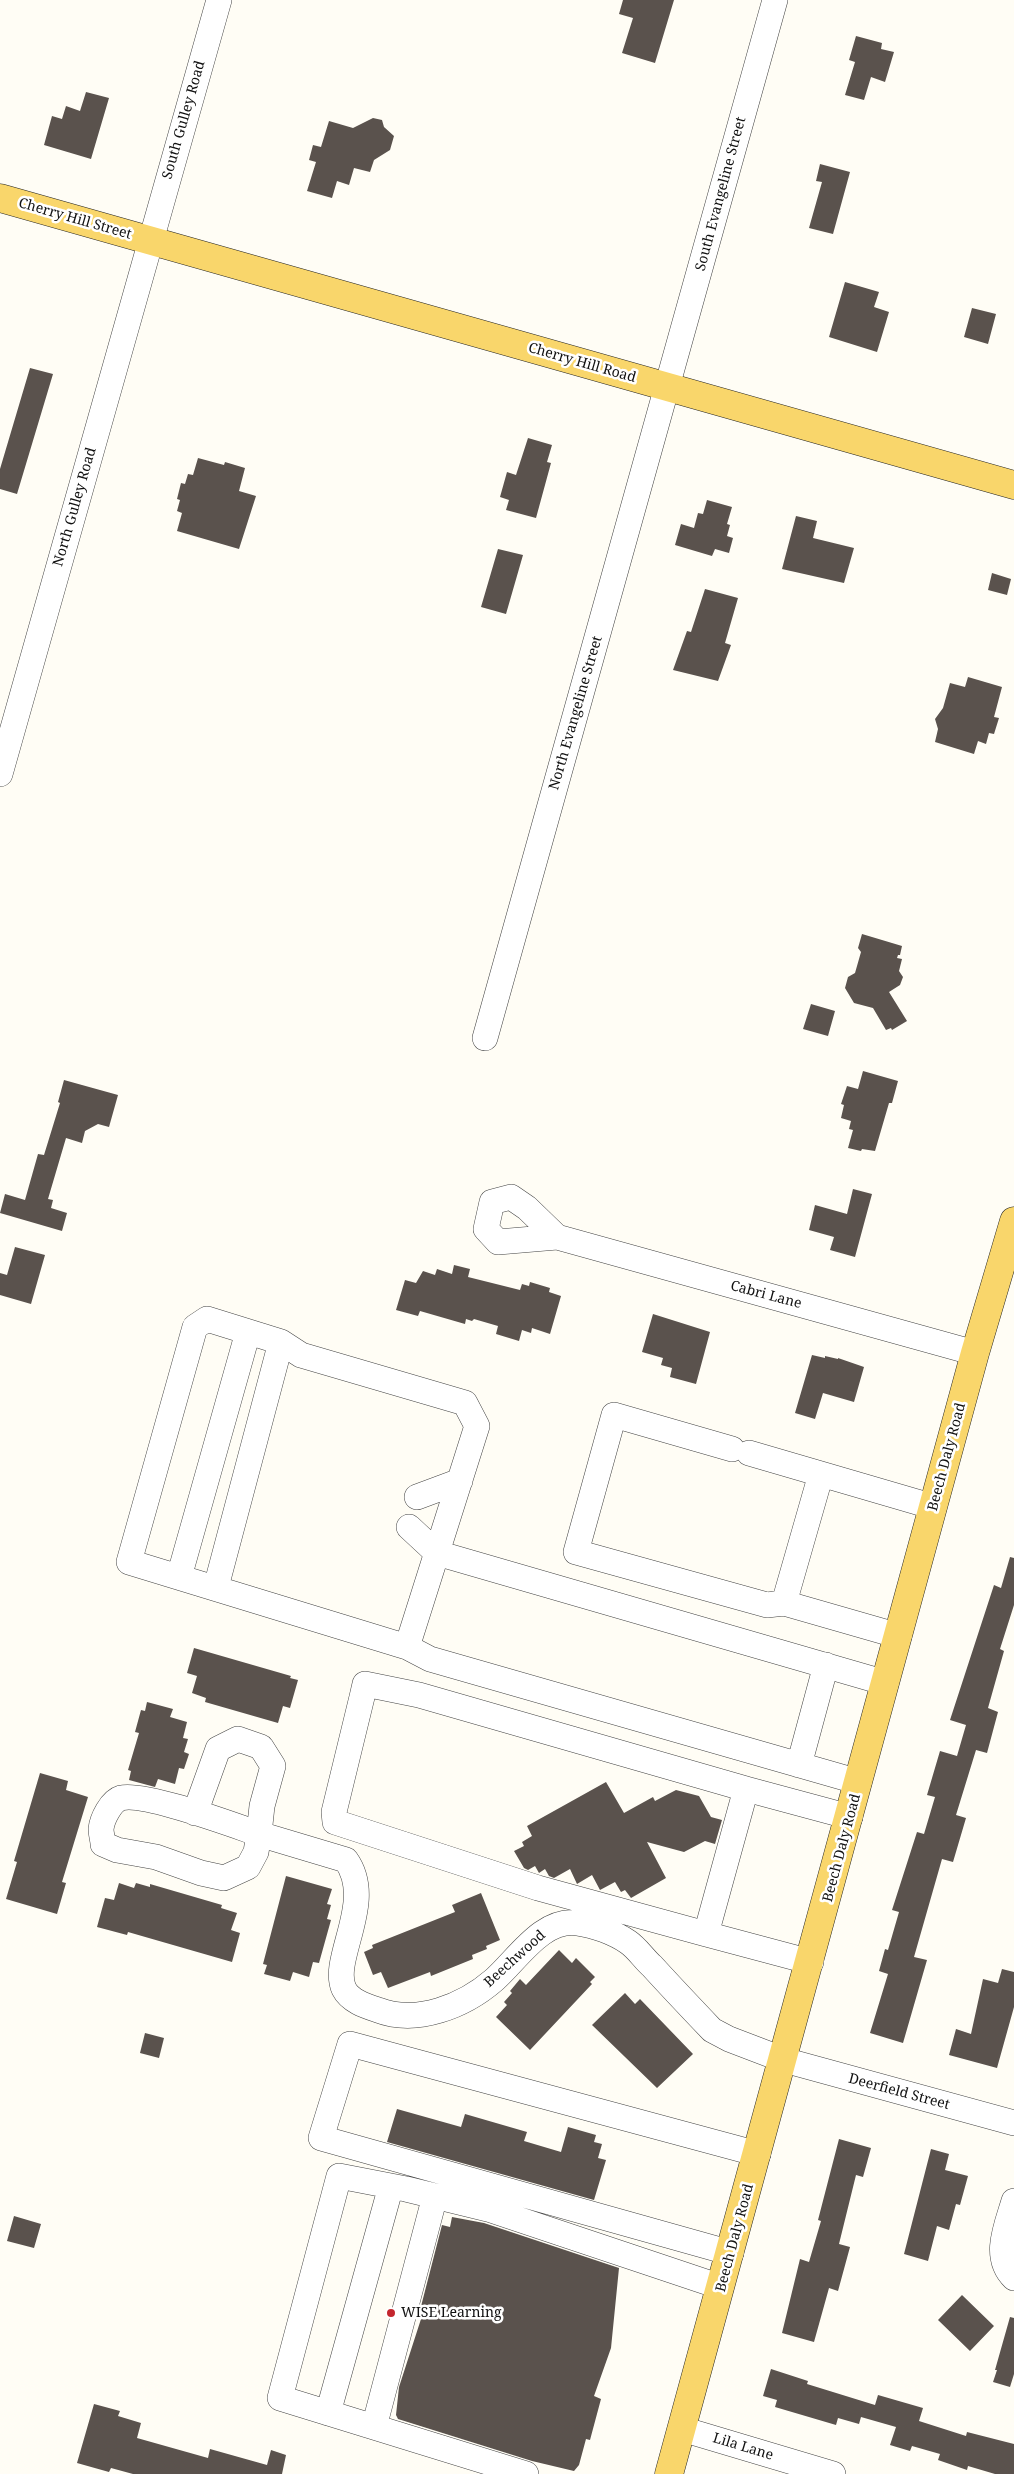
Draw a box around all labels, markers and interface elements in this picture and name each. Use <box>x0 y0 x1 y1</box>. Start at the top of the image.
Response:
street label: South Gulley Road <box>159 59 209 181</box>
street label: South Evangeline Street <box>692 115 750 273</box>
street label: Cherry Hill Street <box>17 195 133 243</box>
street label: Cherry Hill Road <box>526 340 638 386</box>
street label: North Gulley Road <box>50 445 100 569</box>
street label: North Evangeline Street <box>546 634 606 792</box>
street label: Cabri Lane <box>729 1277 803 1313</box>
street label: Beech Daly Road <box>924 1401 970 1513</box>
street label: Beech Daly Road <box>819 1792 865 1904</box>
street label: Beechwood <box>481 1927 549 1991</box>
street label: Deerfield Street <box>847 2070 951 2114</box>
street label: Beech Daly Road <box>712 2182 758 2294</box>
place label: WISE Learning <box>401 2305 502 2321</box>
marker: WISE Learning <box>385 2307 397 2319</box>
street label: Lila Lane <box>711 2430 775 2464</box>

